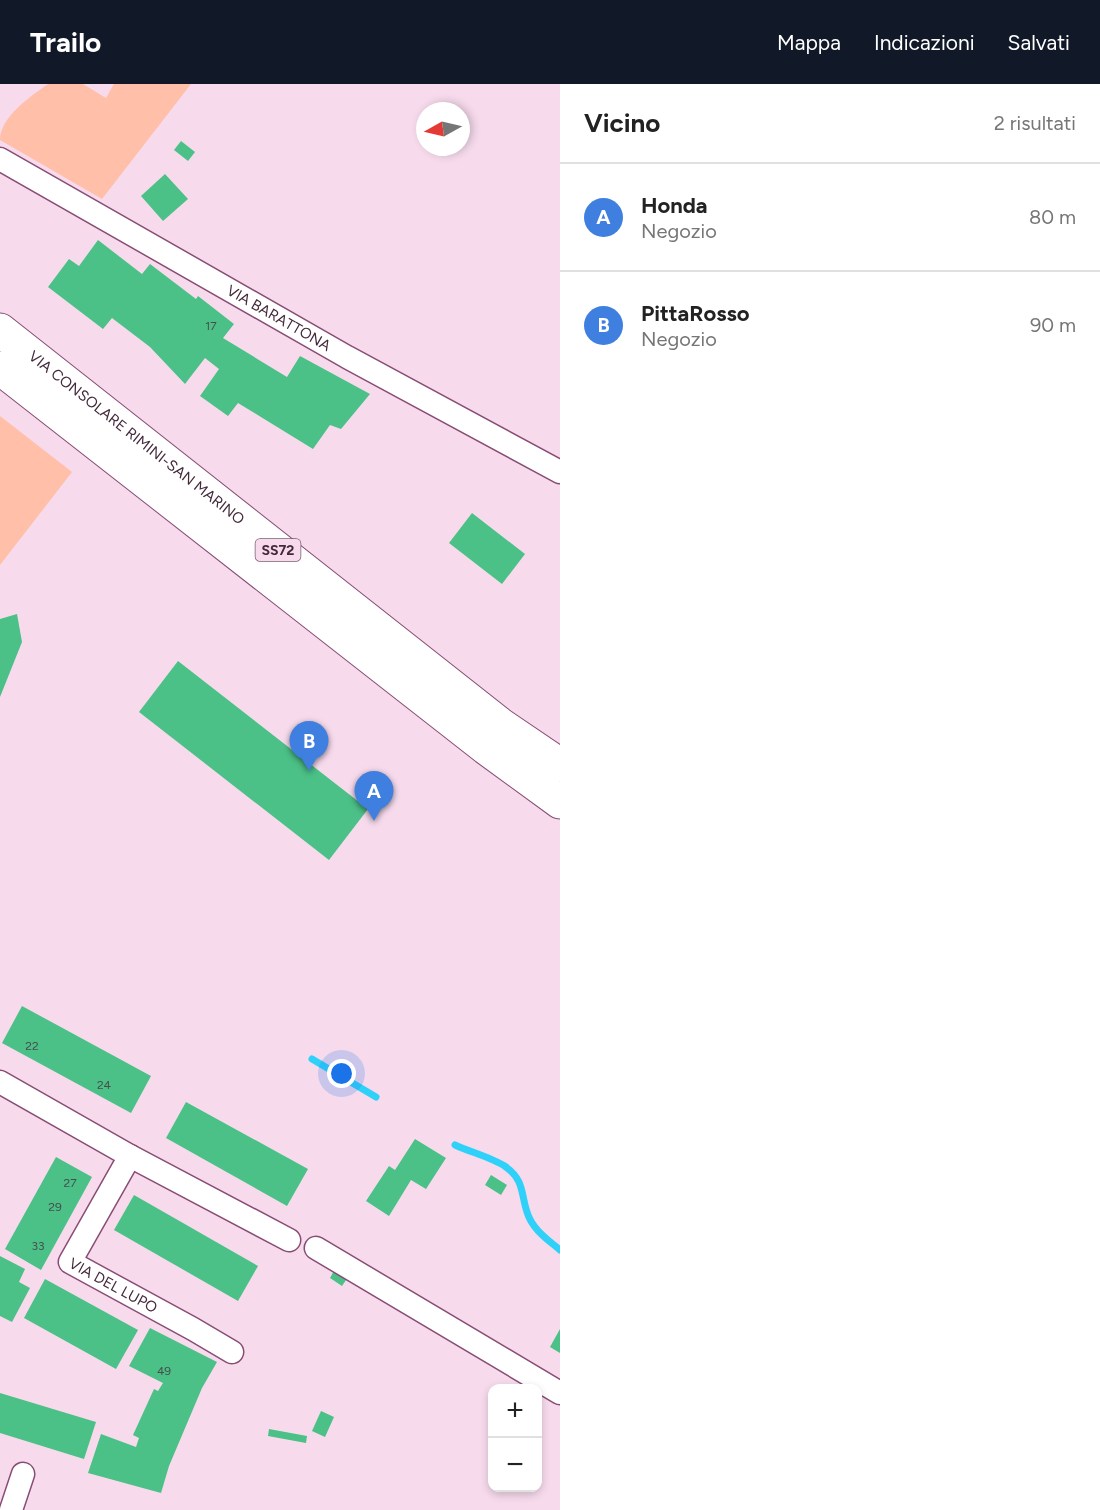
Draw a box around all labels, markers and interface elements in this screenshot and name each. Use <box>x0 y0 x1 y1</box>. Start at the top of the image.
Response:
text: Trailo <box>30 25 101 59</box>
text: Mappa <box>777 30 841 55</box>
text: Indicazioni <box>874 30 975 55</box>
text: Salvati <box>1008 30 1070 55</box>
north arrow <box>416 102 470 156</box>
text: Vicino <box>584 107 660 139</box>
text: 2 risultati <box>994 111 1076 135</box>
text: Honda <box>641 192 708 219</box>
text: A <box>596 205 611 229</box>
text: 80 m <box>1029 205 1076 229</box>
text: Negozio <box>641 219 717 243</box>
street label: VIA BARATTONA <box>224 281 334 355</box>
text: PittaRosso <box>641 300 749 327</box>
text: B <box>597 313 610 337</box>
text: 90 m <box>1030 313 1076 337</box>
house number: 17 <box>205 319 217 333</box>
text: Negozio <box>641 327 717 351</box>
street label: VIA CONSOLARE RIMINI-SAN MARINO <box>25 347 248 528</box>
road number: SS72 <box>256 539 300 561</box>
pin: B <box>290 722 328 771</box>
pin: A <box>354 772 394 821</box>
house number: 22 <box>25 1039 39 1053</box>
your location <box>327 1059 356 1088</box>
house number: 24 <box>97 1078 112 1092</box>
house number: 27 <box>63 1176 77 1190</box>
house number: 29 <box>48 1200 62 1214</box>
house number: 33 <box>31 1239 45 1253</box>
street label: VIA DEL LUPO <box>66 1254 160 1317</box>
house number: 49 <box>157 1364 171 1378</box>
map controls <box>488 1384 542 1492</box>
button: + <box>488 1384 542 1438</box>
button: − <box>488 1438 542 1492</box>

